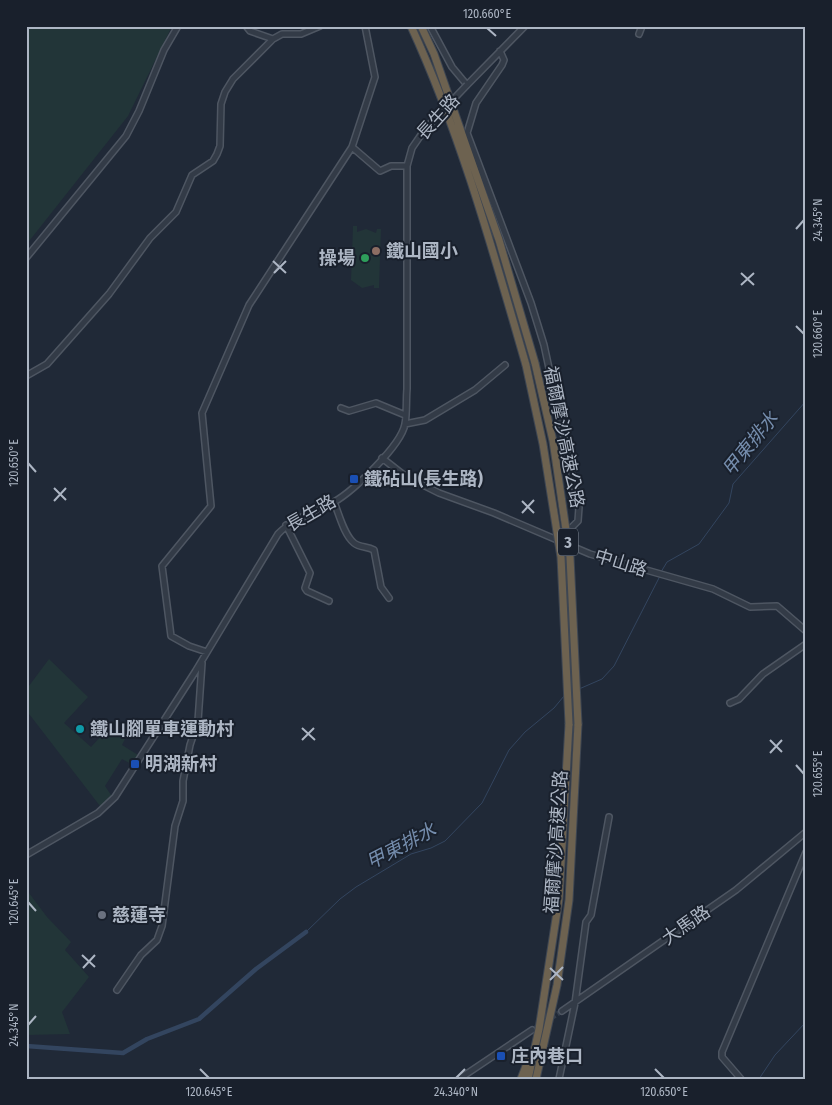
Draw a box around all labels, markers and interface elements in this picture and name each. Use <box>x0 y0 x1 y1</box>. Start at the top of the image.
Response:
text: 120.660°E <box>463 7 511 21</box>
street label: 長生路 <box>412 90 464 144</box>
text: 24.345°N <box>811 199 825 241</box>
place label: 鐵山國小 <box>386 240 458 262</box>
marker: 鐵山國小 <box>370 245 382 257</box>
place label: 操場 <box>319 247 355 269</box>
marker: 操場 <box>359 252 371 264</box>
text: 120.660°E <box>811 310 825 358</box>
street label: 福爾摩沙高速公路 <box>539 364 589 510</box>
water label: 甲東排水 <box>717 406 783 481</box>
text: 120.650°E <box>7 439 21 487</box>
place label: 鐵砧山(長生路) <box>364 468 483 490</box>
marker: 鐵砧山(長生路) <box>348 473 360 485</box>
street label: 長生路 <box>282 490 340 536</box>
road number: 3 <box>558 528 578 556</box>
street label: 中山路 <box>592 545 650 581</box>
place label: 鐵山腳單車運動村 <box>90 718 234 740</box>
marker: 鐵山腳單車運動村 <box>74 723 86 735</box>
text: 120.655°E <box>811 750 825 797</box>
place label: 明湖新村 <box>145 753 217 775</box>
marker: 明湖新村 <box>129 758 141 770</box>
street label: 福爾摩沙高速公路 <box>540 769 572 915</box>
water label: 甲東排水 <box>362 818 441 874</box>
text: 120.645°E <box>7 878 21 925</box>
street label: 大馬路 <box>658 901 714 949</box>
place label: 慈蓮寺 <box>112 904 166 926</box>
marker: 慈蓮寺 <box>96 909 108 921</box>
text: 24.345°N <box>7 1004 21 1046</box>
place label: 庄內巷口 <box>511 1045 583 1067</box>
marker: 庄內巷口 <box>495 1050 507 1062</box>
text: 120.645°E <box>186 1085 233 1099</box>
text: 24.340°N <box>434 1085 478 1099</box>
text: 120.650°E <box>640 1085 688 1099</box>

